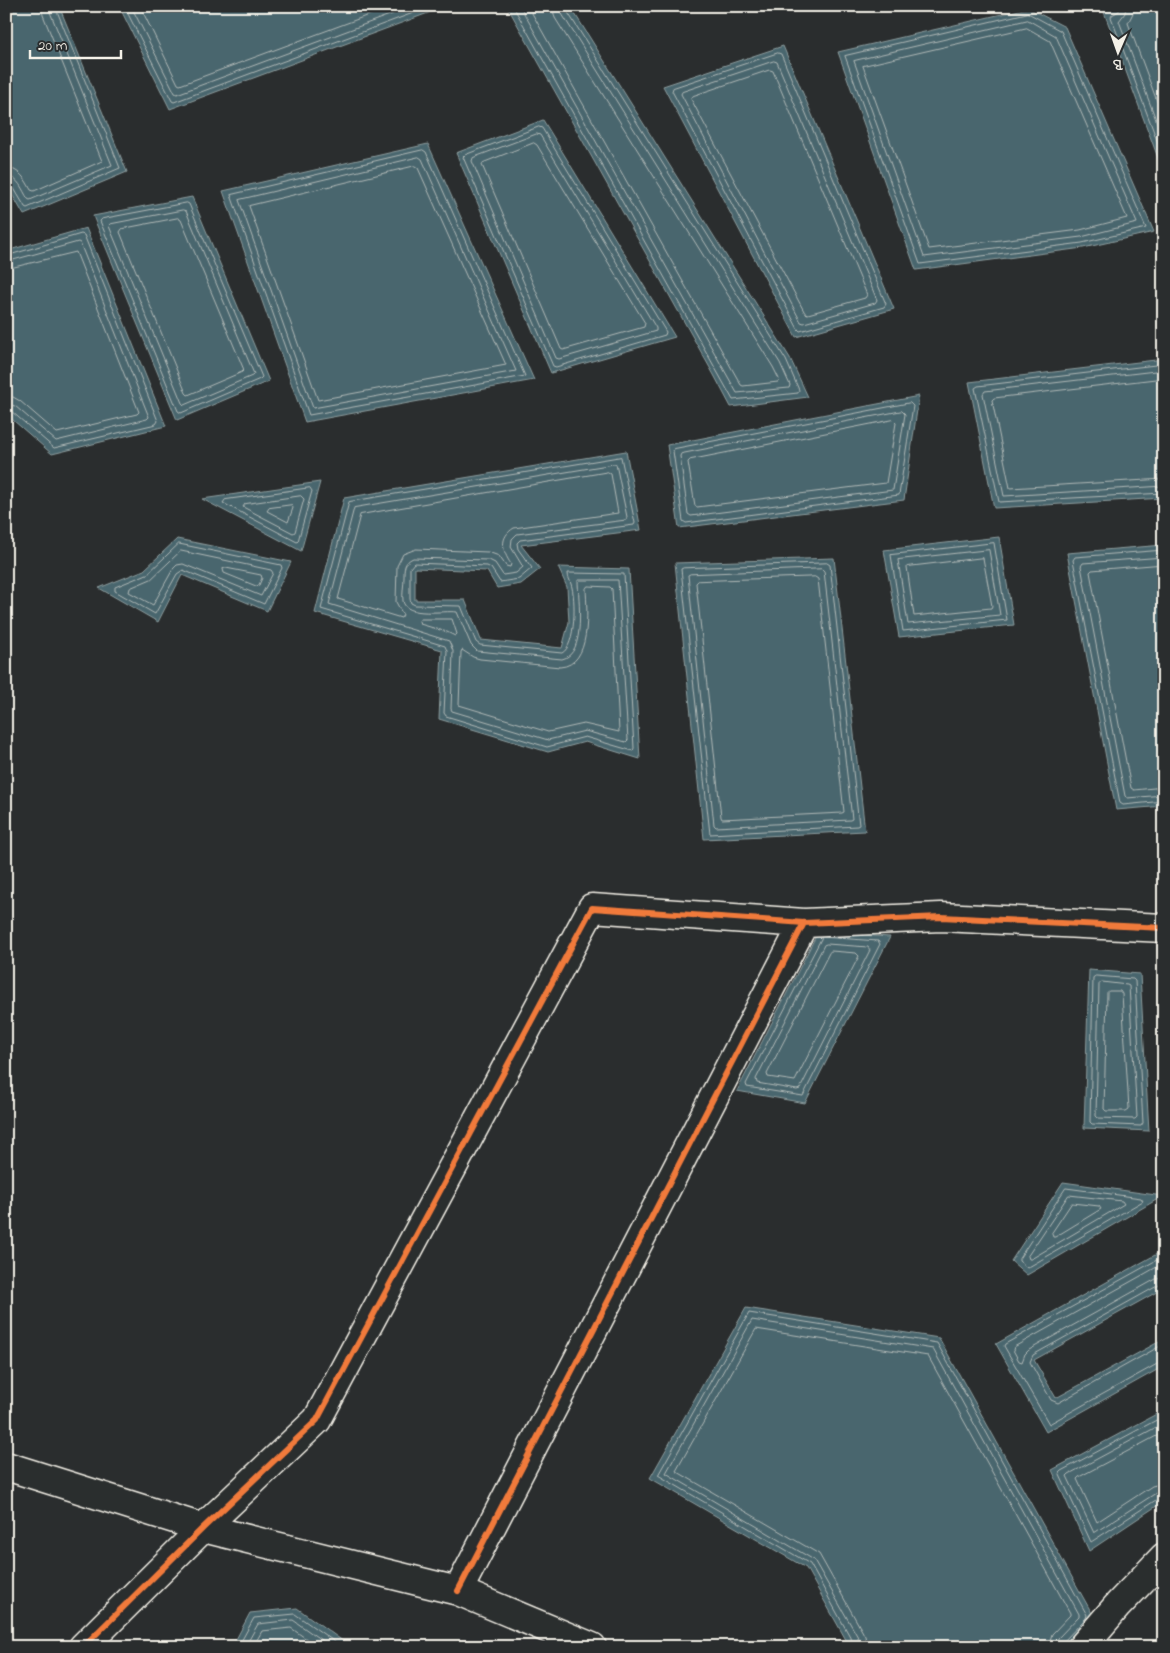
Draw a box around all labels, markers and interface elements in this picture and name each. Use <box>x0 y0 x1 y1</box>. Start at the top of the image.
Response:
scale bar <box>30 28 121 60</box>
north arrow <box>1092 28 1142 78</box>
text: 20 m <box>38 35 68 57</box>
text: B <box>1112 53 1124 74</box>

